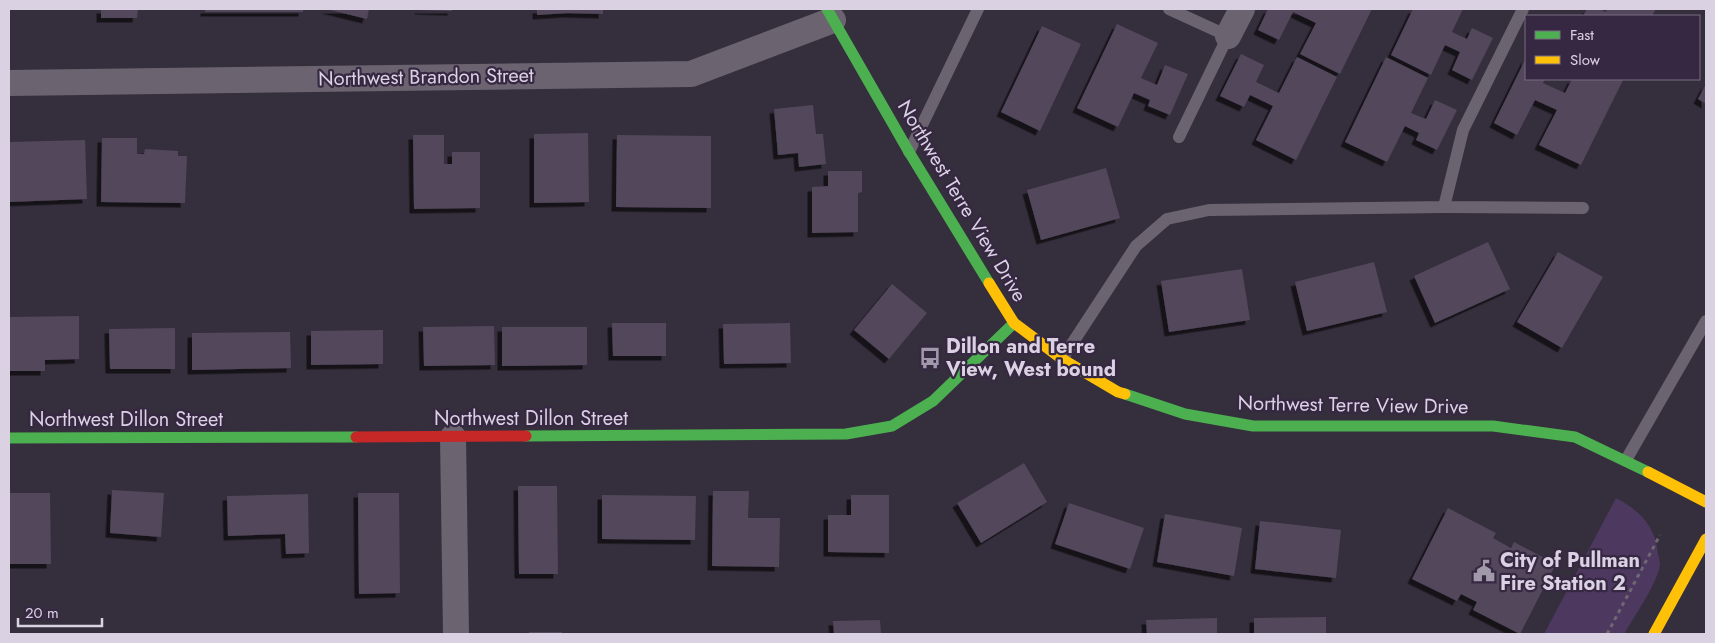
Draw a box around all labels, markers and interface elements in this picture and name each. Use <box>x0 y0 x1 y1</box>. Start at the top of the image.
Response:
legend <box>1525 15 1700 80</box>
text: Fast <box>1570 24 1594 46</box>
text: Slow <box>1570 49 1601 71</box>
street label: Northwest Brandon Street <box>318 61 534 93</box>
street label: Northwest Terre View Drive <box>890 95 1034 307</box>
place label: Dillon and Terre View, West bound <box>945 332 1116 384</box>
bus stop icon: Dillon and Terre View, West bound <box>917 345 943 371</box>
street label: Northwest Terre View Drive <box>1237 388 1469 422</box>
street label: Northwest Dillon Street <box>434 404 628 433</box>
street label: Northwest Dillon Street <box>29 405 223 434</box>
place label: City of Pullman Fire Station 2 <box>1500 546 1640 598</box>
public building icon: City of Pullman Fire Station 2 <box>1471 558 1497 584</box>
scale bar <box>18 596 101 628</box>
text: 20 m <box>25 602 59 624</box>

